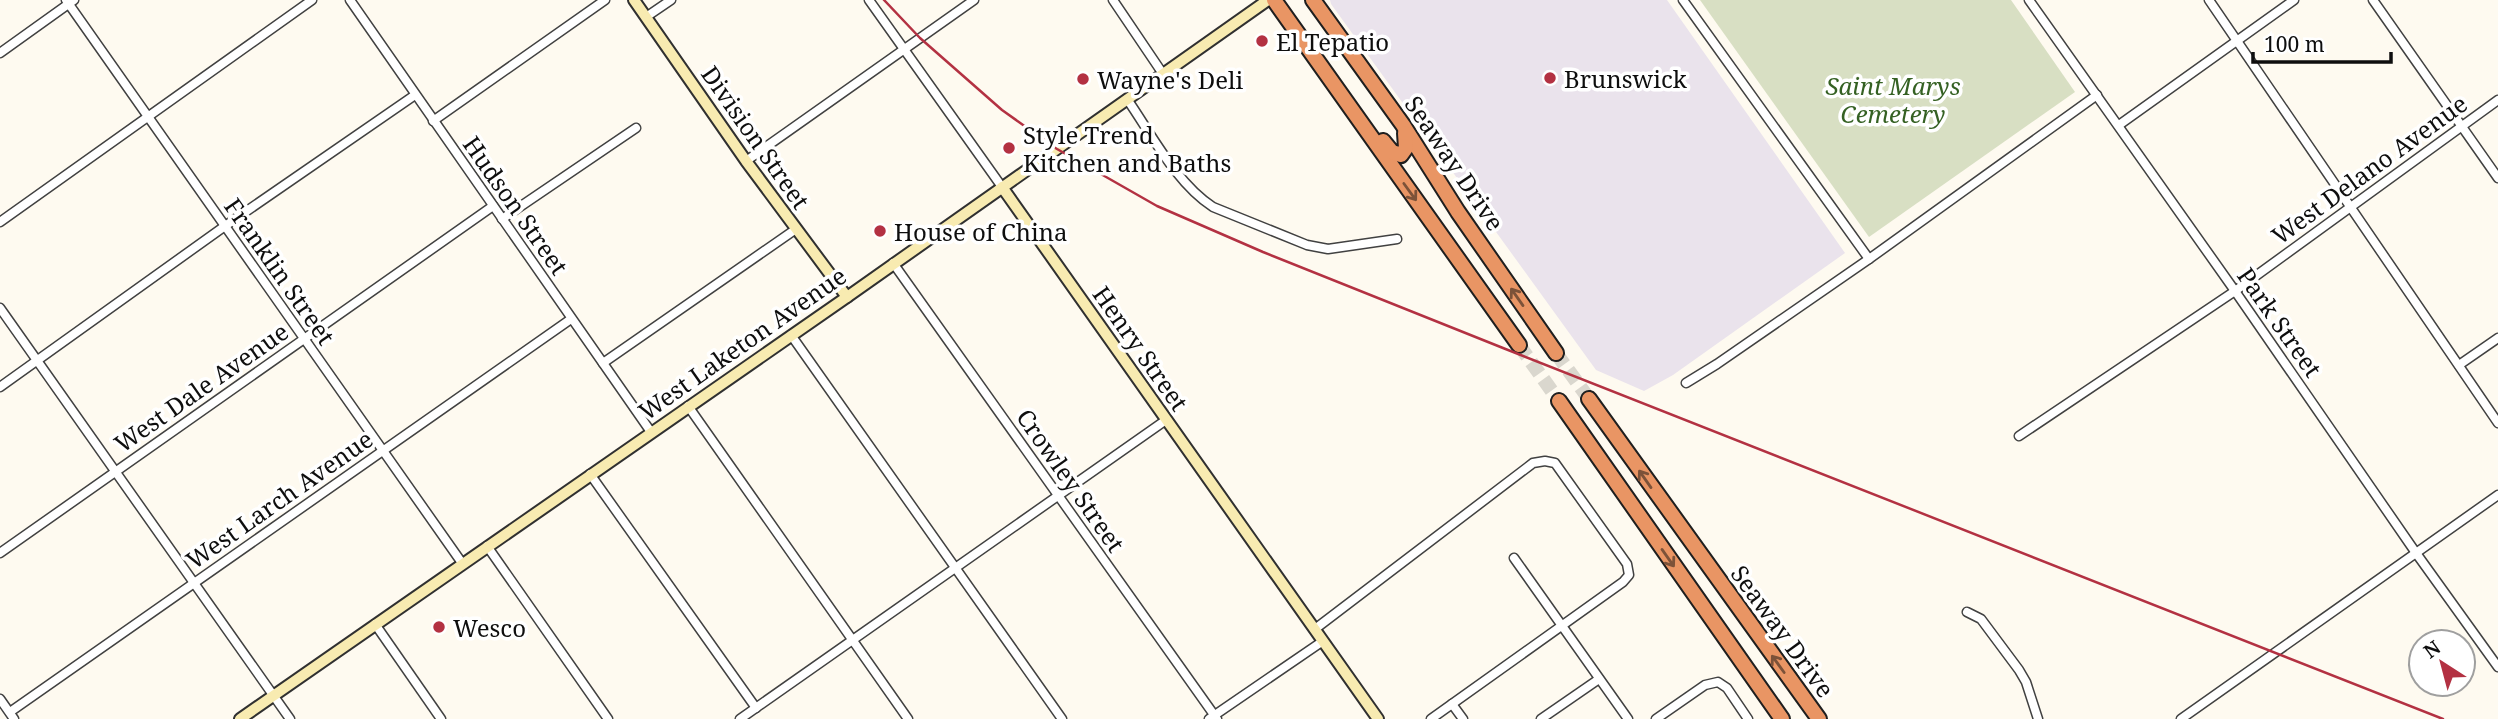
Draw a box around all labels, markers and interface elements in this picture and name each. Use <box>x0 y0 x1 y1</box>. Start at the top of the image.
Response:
scale bar <box>2253 21 2391 65</box>
place label: El Tepatio <box>1276 25 1389 58</box>
text: 100 m <box>2264 30 2325 58</box>
marker: El Tepatio <box>1254 33 1270 49</box>
street label: Division Street <box>694 59 818 215</box>
place label: Brunswick <box>1564 62 1688 95</box>
place label: Wayne's Deli <box>1097 63 1243 96</box>
park label: Saint Marys Cemetery <box>1825 69 1961 130</box>
marker: Brunswick <box>1542 70 1558 86</box>
marker: Wayne's Deli <box>1075 71 1091 87</box>
street label: West Delano Avenue <box>2264 87 2474 251</box>
street label: Seaway Drive <box>1398 89 1512 237</box>
place label: Style Trend Kitchen and Baths <box>1023 118 1231 179</box>
street label: Hudson Street <box>456 129 576 281</box>
marker: Style Trend Kitchen and Baths <box>1001 140 1017 156</box>
one-way arrow <box>1403 182 1418 201</box>
street label: Franklin Street <box>217 191 343 351</box>
place label: House of China <box>894 215 1068 248</box>
marker: House of China <box>872 223 888 239</box>
street label: West Laketon Avenue <box>631 259 853 427</box>
street label: Park Street <box>2230 261 2330 383</box>
street label: Henry Street <box>1086 279 1196 417</box>
one-way arrow <box>1510 288 1524 307</box>
street label: West Dale Avenue <box>107 315 295 459</box>
street label: Crowley Street <box>1009 402 1133 558</box>
street label: West Larch Avenue <box>179 422 379 576</box>
one-way arrow <box>1638 470 1652 489</box>
one-way arrow <box>1661 548 1675 567</box>
street label: Seaway Drive <box>1724 558 1842 704</box>
place label: Wesco <box>453 611 526 644</box>
marker: Wesco <box>431 619 447 635</box>
north arrow <box>2407 628 2477 698</box>
text: N <box>2418 634 2446 664</box>
one-way arrow <box>1771 655 1786 674</box>

